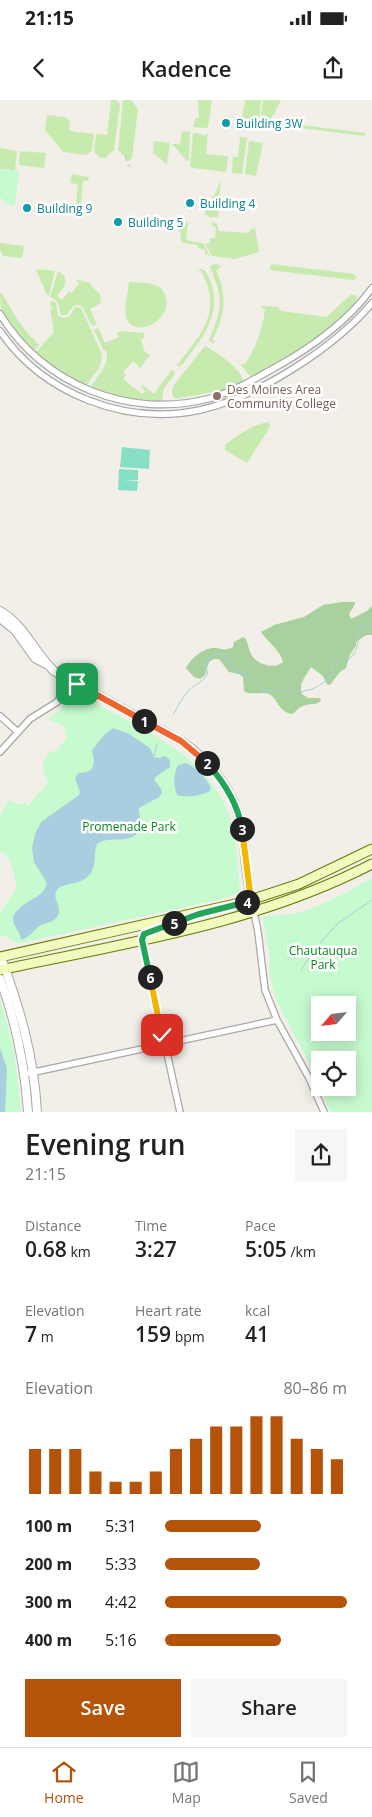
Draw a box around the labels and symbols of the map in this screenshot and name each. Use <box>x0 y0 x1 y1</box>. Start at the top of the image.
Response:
place label: Building 3W <box>236 115 302 132</box>
marker: Building 3W <box>220 117 232 129</box>
place label: Building 4 <box>200 195 256 212</box>
marker: Building 4 <box>184 197 196 209</box>
place label: Building 9 <box>37 200 93 217</box>
marker: Building 9 <box>21 202 33 214</box>
place label: Building 5 <box>128 214 184 231</box>
marker: Building 5 <box>112 216 124 228</box>
place label: Des Moines Area Community College <box>227 381 336 412</box>
marker: Des Moines Area Community College <box>211 390 223 402</box>
pin <box>56 663 98 705</box>
pin: 1 <box>132 708 156 734</box>
pin: 2 <box>194 750 220 776</box>
pin: 3 <box>230 816 254 842</box>
park label: Promenade Park <box>82 818 176 835</box>
pin: 4 <box>234 890 260 914</box>
pin: 5 <box>162 910 186 936</box>
park label: Chautauqua Park <box>289 942 357 973</box>
pin: 6 <box>138 964 162 990</box>
north arrow <box>311 996 356 1041</box>
pin <box>141 1014 183 1056</box>

